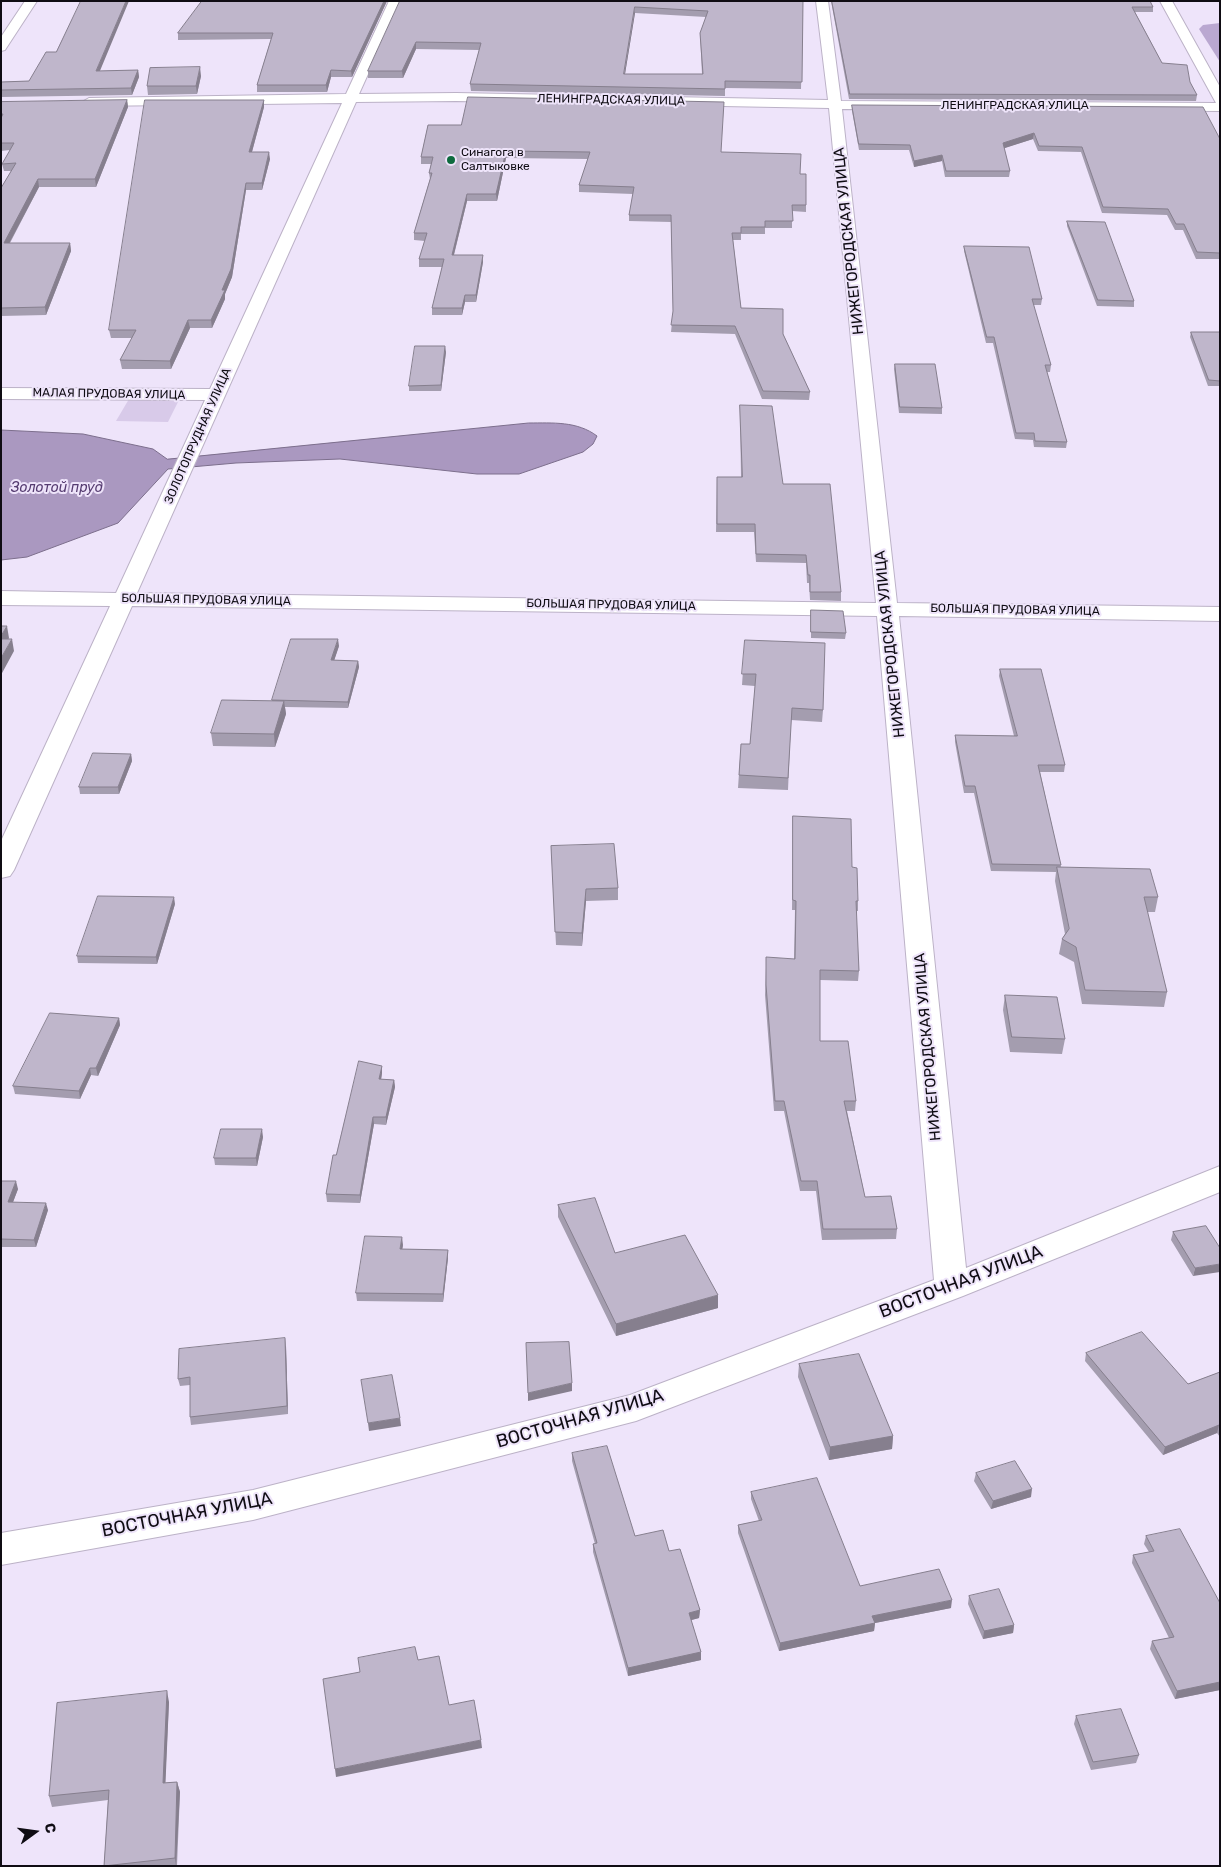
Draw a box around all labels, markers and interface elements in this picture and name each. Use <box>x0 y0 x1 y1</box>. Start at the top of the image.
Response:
street label: ЛЕНИНГРАДСКАЯ УЛИЦА <box>537 92 685 108</box>
street label: ЛЕНИНГРАДСКАЯ УЛИЦА <box>941 99 1089 113</box>
place label: Синагога в Салтыковке <box>461 146 530 174</box>
street label: НИЖЕГОРОДСКАЯ УЛИЦА <box>830 146 868 336</box>
marker: Синагога в Салтыковке <box>445 154 457 166</box>
street label: ЗОЛОТОПРУДНАЯ УЛИЦА <box>161 366 235 506</box>
street label: МАЛАЯ ПРУДОВАЯ УЛИЦА <box>33 385 185 403</box>
water label: Золотой пруд <box>11 480 103 496</box>
street label: НИЖЕГОРОДСКАЯ УЛИЦА <box>871 549 909 739</box>
street label: БОЛЬШАЯ ПРУДОВАЯ УЛИЦА <box>121 591 291 609</box>
street label: БОЛЬШАЯ ПРУДОВАЯ УЛИЦА <box>526 596 696 614</box>
street label: БОЛЬШАЯ ПРУДОВАЯ УЛИЦА <box>930 601 1100 619</box>
street label: НИЖЕГОРОДСКАЯ УЛИЦА <box>911 952 945 1142</box>
street label: ВОСТОЧНАЯ УЛИЦА <box>876 1241 1046 1323</box>
street label: ВОСТОЧНАЯ УЛИЦА <box>494 1385 666 1453</box>
street label: ВОСТОЧНАЯ УЛИЦА <box>100 1488 274 1542</box>
north arrow <box>10 1807 60 1857</box>
text: С <box>41 1821 59 1835</box>

